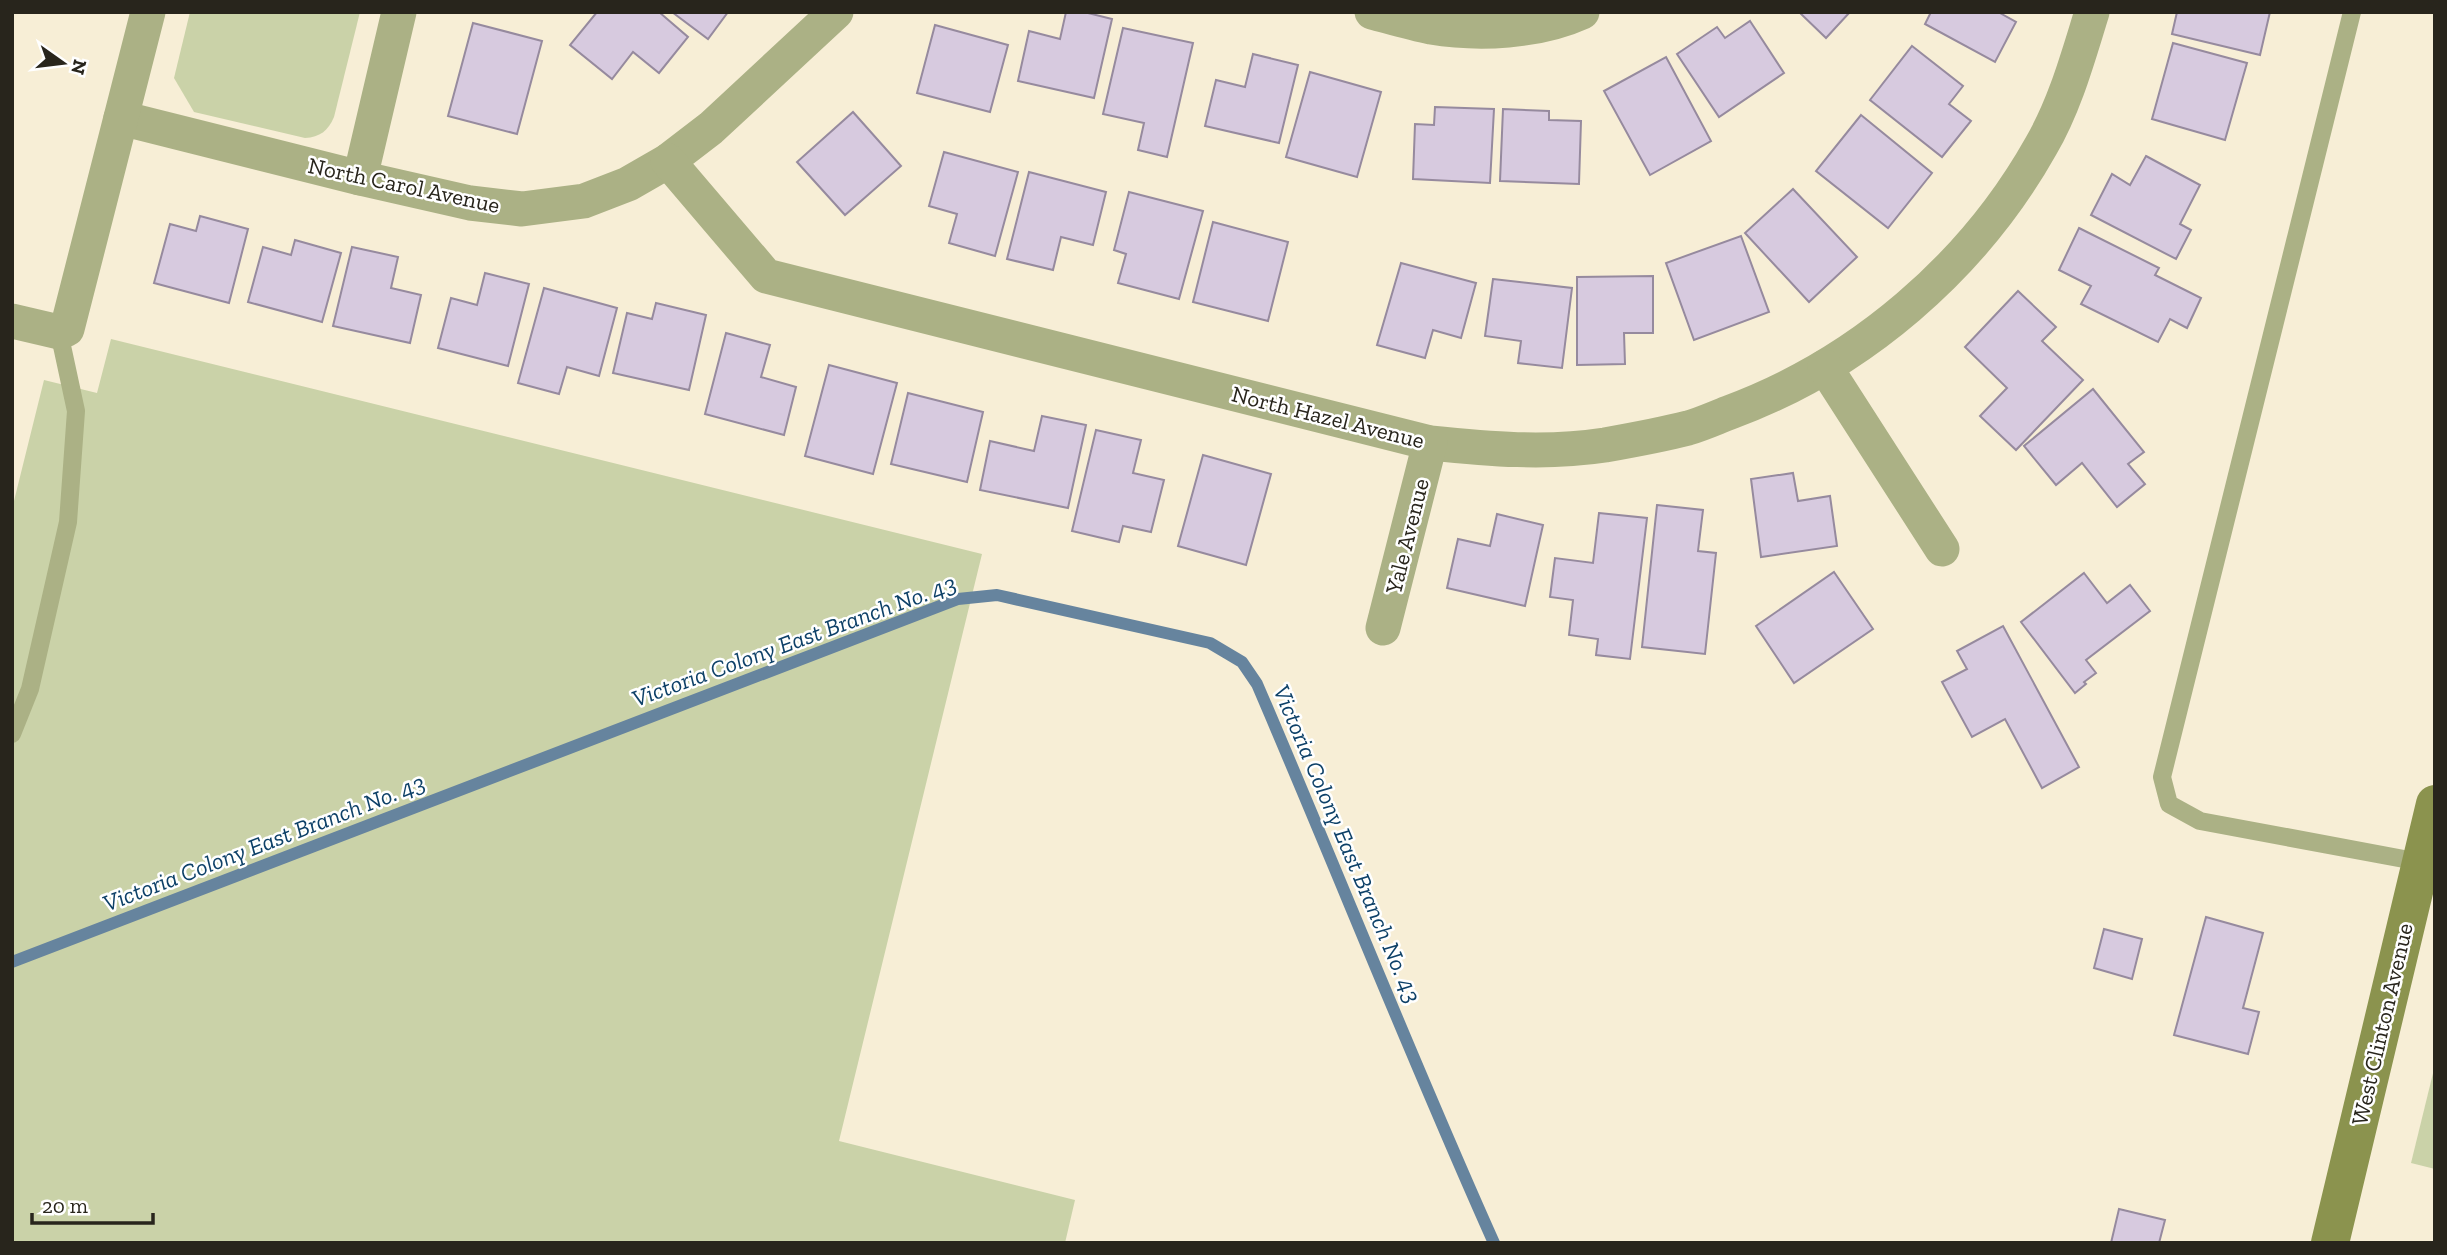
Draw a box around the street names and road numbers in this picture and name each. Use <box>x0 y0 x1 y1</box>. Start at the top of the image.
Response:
street label: North Carol Avenue <box>306 151 502 219</box>
street label: North Hazel Avenue <box>1229 380 1427 454</box>
street label: Yale Avenue <box>1379 475 1435 598</box>
street label: West Clinton Avenue <box>2345 920 2419 1128</box>

